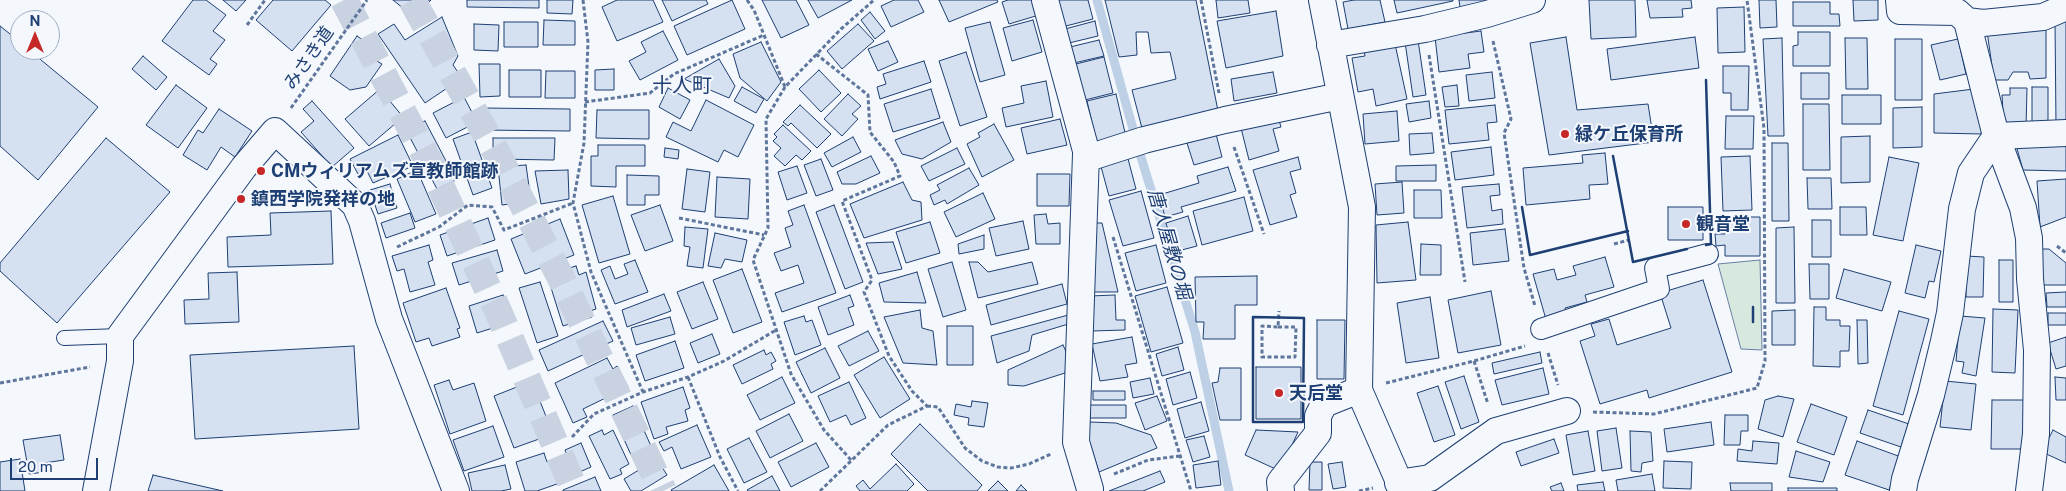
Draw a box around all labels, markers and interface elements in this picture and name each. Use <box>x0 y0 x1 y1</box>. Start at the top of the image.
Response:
north arrow <box>10 10 60 60</box>
text: N <box>30 13 40 29</box>
street label: みさき道 <box>280 22 338 94</box>
district label: 十人町 <box>652 74 712 98</box>
place label: 緑ケ丘保育所 <box>1575 123 1683 145</box>
marker: 緑ケ丘保育所 <box>1559 128 1571 140</box>
place label: CMウィリアムズ宣教師館跡 <box>271 160 498 182</box>
marker: CMウィリアムズ宣教師館跡 <box>255 165 267 177</box>
water label: 唐人屋敷の堀 <box>1142 186 1196 302</box>
place label: 鎮西学院発祥の地 <box>251 188 395 210</box>
marker: 鎮西学院発祥の地 <box>235 193 247 205</box>
place label: 観音堂 <box>1696 213 1750 235</box>
marker: 観音堂 <box>1680 218 1692 230</box>
place label: 天后堂 <box>1289 382 1343 404</box>
marker: 天后堂 <box>1273 387 1285 399</box>
scale bar <box>12 448 100 480</box>
text: 20 m <box>18 458 53 475</box>

